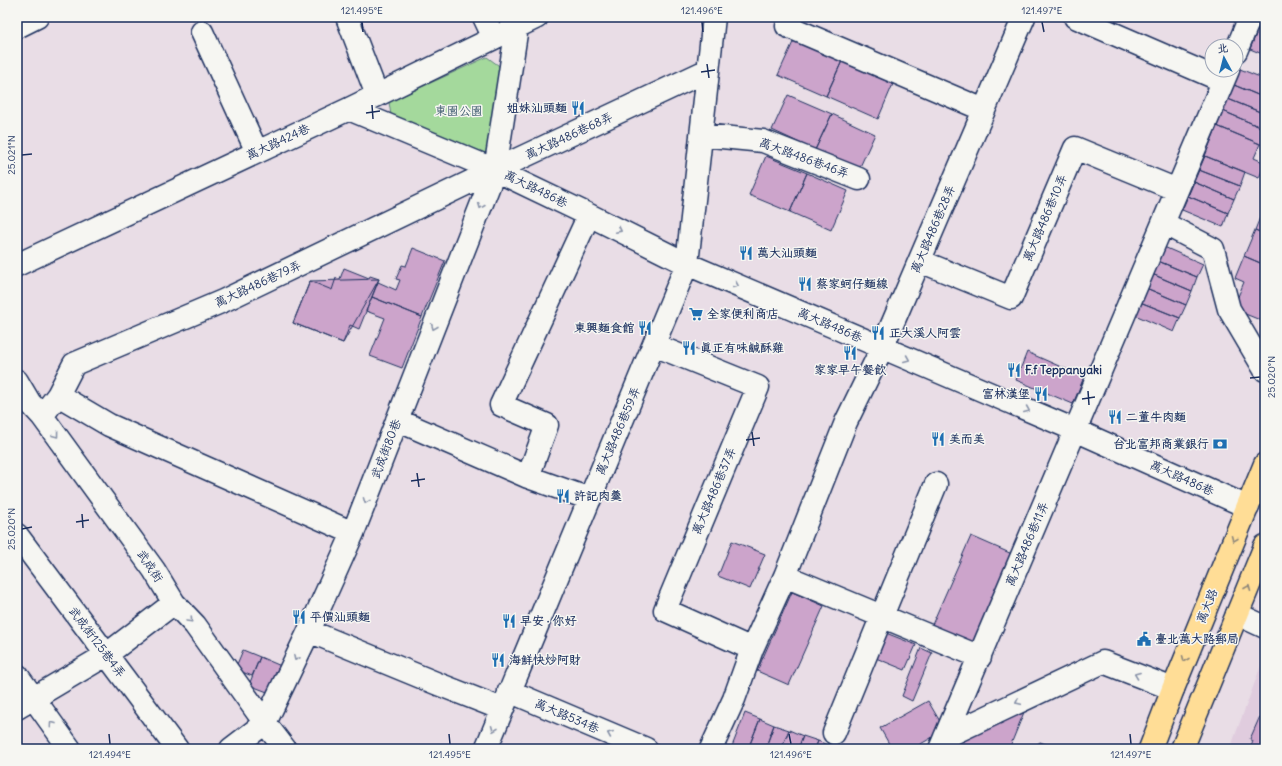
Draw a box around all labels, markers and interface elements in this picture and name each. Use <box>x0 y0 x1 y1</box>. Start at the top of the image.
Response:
text: 121.495°E <box>341 4 383 17</box>
text: 121.496°E <box>681 4 723 17</box>
text: 121.497°E <box>1022 4 1063 17</box>
north arrow <box>1204 38 1244 78</box>
text: 北 <box>1216 40 1229 56</box>
place label: 姐妹汕頭麵 <box>507 100 567 115</box>
restaurant icon: 姐妹汕頭麵 <box>570 100 586 116</box>
park label: 東園公園 <box>435 103 483 118</box>
street label: 萬大路486巷68弄 <box>523 109 615 162</box>
street label: 萬大路424巷 <box>244 120 312 163</box>
street label: 萬大路486巷46弄 <box>757 134 851 181</box>
text: 25.021°N <box>5 135 18 175</box>
street label: 萬大路486巷 <box>502 167 570 210</box>
street label: 萬大路486巷10弄 <box>1019 172 1070 264</box>
street label: 萬大路486巷28弄 <box>907 182 958 275</box>
one-way arrow <box>478 203 486 210</box>
one-way arrow <box>614 225 622 233</box>
restaurant icon: 萬大汕頭麵 <box>738 245 754 261</box>
place label: 萬大汕頭麵 <box>757 245 817 260</box>
street label: 萬大路486巷79弄 <box>212 257 303 310</box>
restaurant icon: 蔡家蚵仔麵線 <box>797 276 813 292</box>
place label: 蔡家蚵仔麵線 <box>816 276 888 291</box>
one-way arrow <box>733 281 740 289</box>
street label: 萬大路486巷 <box>796 304 865 345</box>
supermarket icon: 全家便利商店 <box>688 306 704 322</box>
place label: 全家便利商店 <box>707 306 779 321</box>
place label: 東興麵食館 <box>574 320 635 335</box>
restaurant icon: 東興麵食館 <box>637 320 653 336</box>
one-way arrow <box>430 324 438 331</box>
restaurant icon: 正大溪人阿雲 <box>870 325 886 341</box>
place label: 正大溪人阿雲 <box>889 325 961 340</box>
restaurant icon: 真正有味鹹酥雞 <box>681 340 697 356</box>
place label: 真正有味鹹酥雞 <box>700 340 784 355</box>
restaurant icon: 家家早午餐飲 <box>842 345 858 361</box>
one-way arrow <box>903 354 911 362</box>
text: 25.020°N <box>1265 356 1278 398</box>
place label: 家家早午餐飲 <box>814 362 887 377</box>
restaurant icon: F.f Teppanyaki <box>1006 362 1022 378</box>
place label: F.f Teppanyaki <box>1025 362 1102 378</box>
street label: 萬大路486巷59弄 <box>592 384 643 477</box>
place label: 富林漢堡 <box>982 386 1030 401</box>
restaurant icon: 富林漢堡 <box>1033 386 1049 402</box>
one-way arrow <box>1022 405 1030 413</box>
restaurant icon: 二董牛肉麵 <box>1107 409 1123 425</box>
place label: 二董牛肉麵 <box>1126 409 1186 424</box>
street label: 武成街80巷 <box>367 417 404 481</box>
one-way arrow <box>51 431 58 438</box>
restaurant icon: 美而美 <box>930 431 946 447</box>
place label: 美而美 <box>949 431 985 446</box>
place label: 台北富邦商業銀行 <box>1113 436 1209 451</box>
bank icon: 台北富邦商業銀行 <box>1212 436 1228 452</box>
street label: 萬大路486巷37弄 <box>688 445 739 537</box>
street label: 萬大路486巷 <box>1148 457 1217 498</box>
restaurant icon: 許記肉羹 <box>555 488 571 504</box>
place label: 許記肉羹 <box>574 488 622 503</box>
one-way arrow <box>362 497 370 504</box>
street label: 萬大路486巷11弄 <box>1002 499 1051 588</box>
text: 25.020°N <box>5 508 18 550</box>
one-way arrow <box>1231 535 1239 542</box>
street label: 武成街 <box>134 547 167 585</box>
one-way arrow <box>1243 584 1251 591</box>
street label: 萬大路 <box>1193 586 1220 625</box>
street label: 武成街125巷4弄 <box>66 603 129 680</box>
restaurant icon: 平價汕頭麵 <box>291 609 307 625</box>
place label: 平價汕頭麵 <box>310 609 370 624</box>
restaurant icon: 早安 · 你好 <box>501 613 517 629</box>
place label: 早安 · 你好 <box>520 613 577 628</box>
one-way arrow <box>185 615 192 622</box>
public building icon: 臺北萬大路郵局 <box>1136 631 1152 647</box>
place label: 臺北萬大路郵局 <box>1155 631 1239 646</box>
restaurant icon: 海鮮快炒阿財 <box>490 652 506 668</box>
place label: 海鮮快炒阿財 <box>509 652 581 667</box>
one-way arrow <box>293 653 301 661</box>
one-way arrow <box>1182 655 1190 662</box>
one-way arrow <box>1133 672 1140 680</box>
street label: 萬大路534巷 <box>533 695 602 736</box>
one-way arrow <box>1015 697 1022 705</box>
one-way arrow <box>49 721 57 728</box>
one-way arrow <box>490 726 498 733</box>
one-way arrow <box>607 731 615 739</box>
text: 121.494°E <box>89 748 131 761</box>
text: 121.495°E <box>429 748 471 761</box>
text: 121.496°E <box>770 748 812 761</box>
text: 121.497°E <box>1111 748 1152 761</box>

